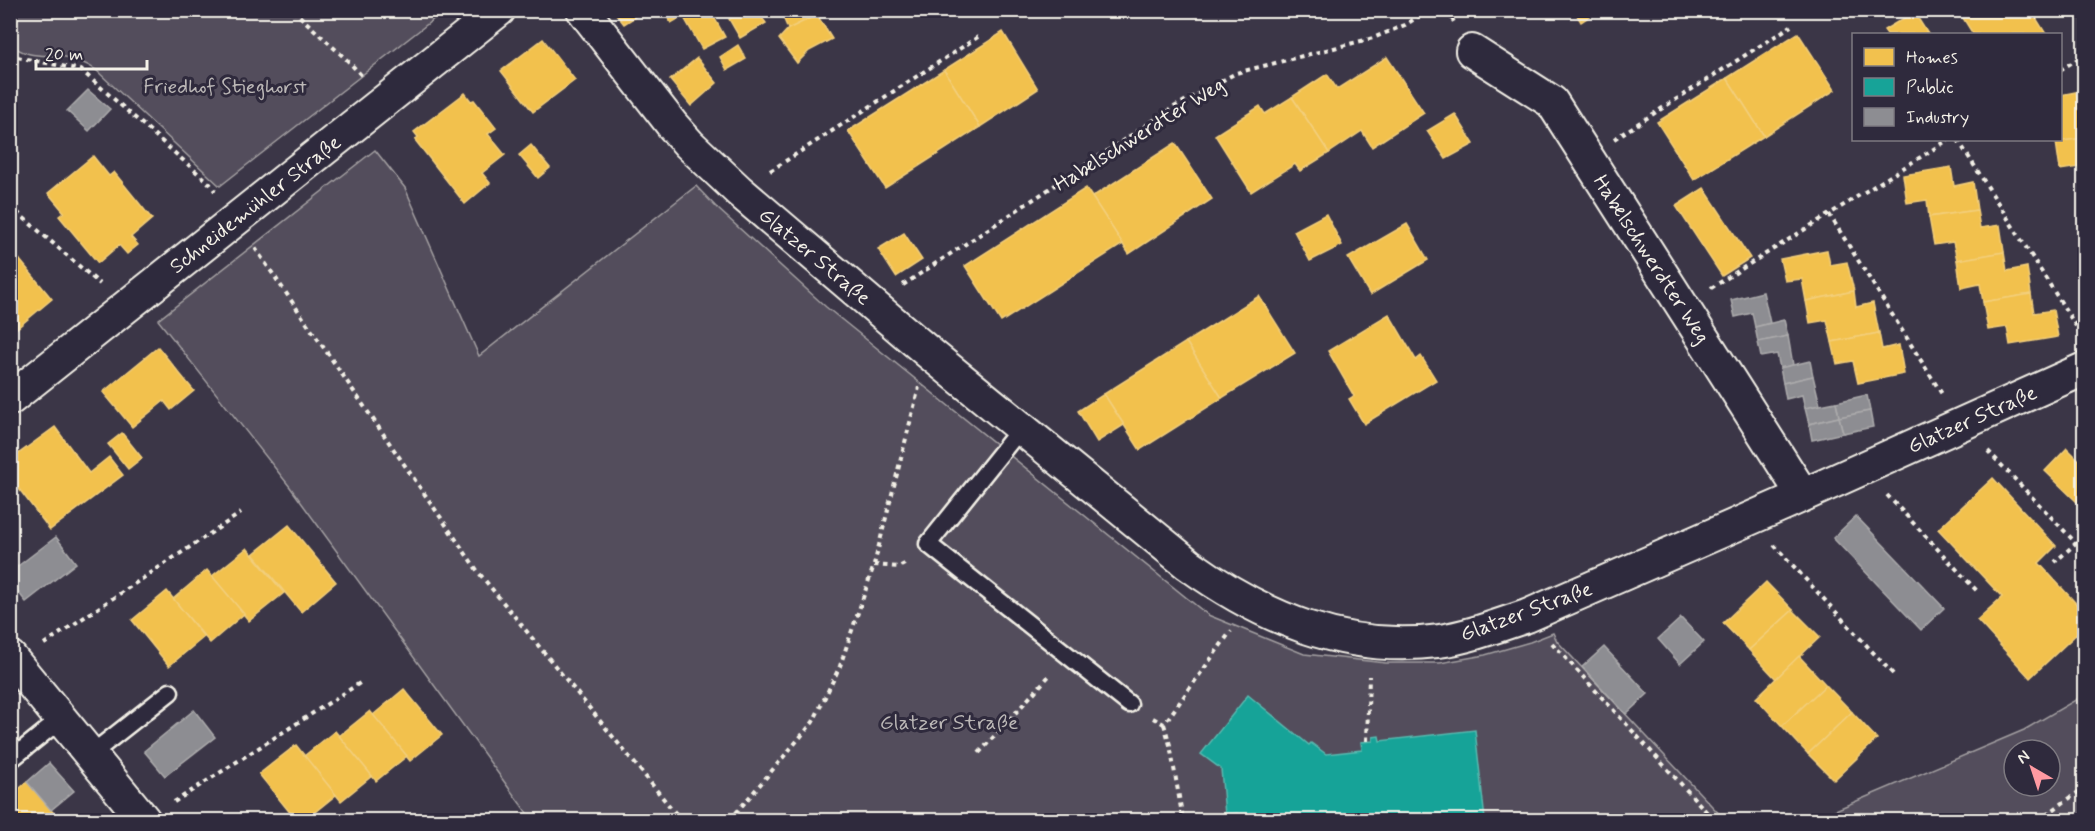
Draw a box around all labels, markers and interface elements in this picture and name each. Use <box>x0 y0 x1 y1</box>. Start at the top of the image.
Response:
scale bar <box>36 33 147 71</box>
legend <box>1852 33 2062 141</box>
text: 20 m <box>45 43 83 67</box>
text: Homes <box>1906 46 1958 70</box>
street label: Habelschwerdter Weg <box>1049 71 1230 199</box>
park label: Friedhof Stieghorst <box>143 73 307 101</box>
text: Public <box>1906 76 1954 100</box>
text: Industry <box>1906 106 1969 130</box>
street label: Schneidemühler Straße <box>164 129 347 281</box>
street label: Habelschwerdter Weg <box>1586 170 1716 349</box>
street label: Glatzer Straße <box>752 202 876 312</box>
street label: Glatzer Straße <box>1903 379 2041 461</box>
street label: Glatzer Straße <box>1456 575 1596 649</box>
park label: Glatzer Straße <box>880 709 1018 737</box>
north arrow <box>2002 738 2062 798</box>
text: N <box>2013 746 2034 769</box>

